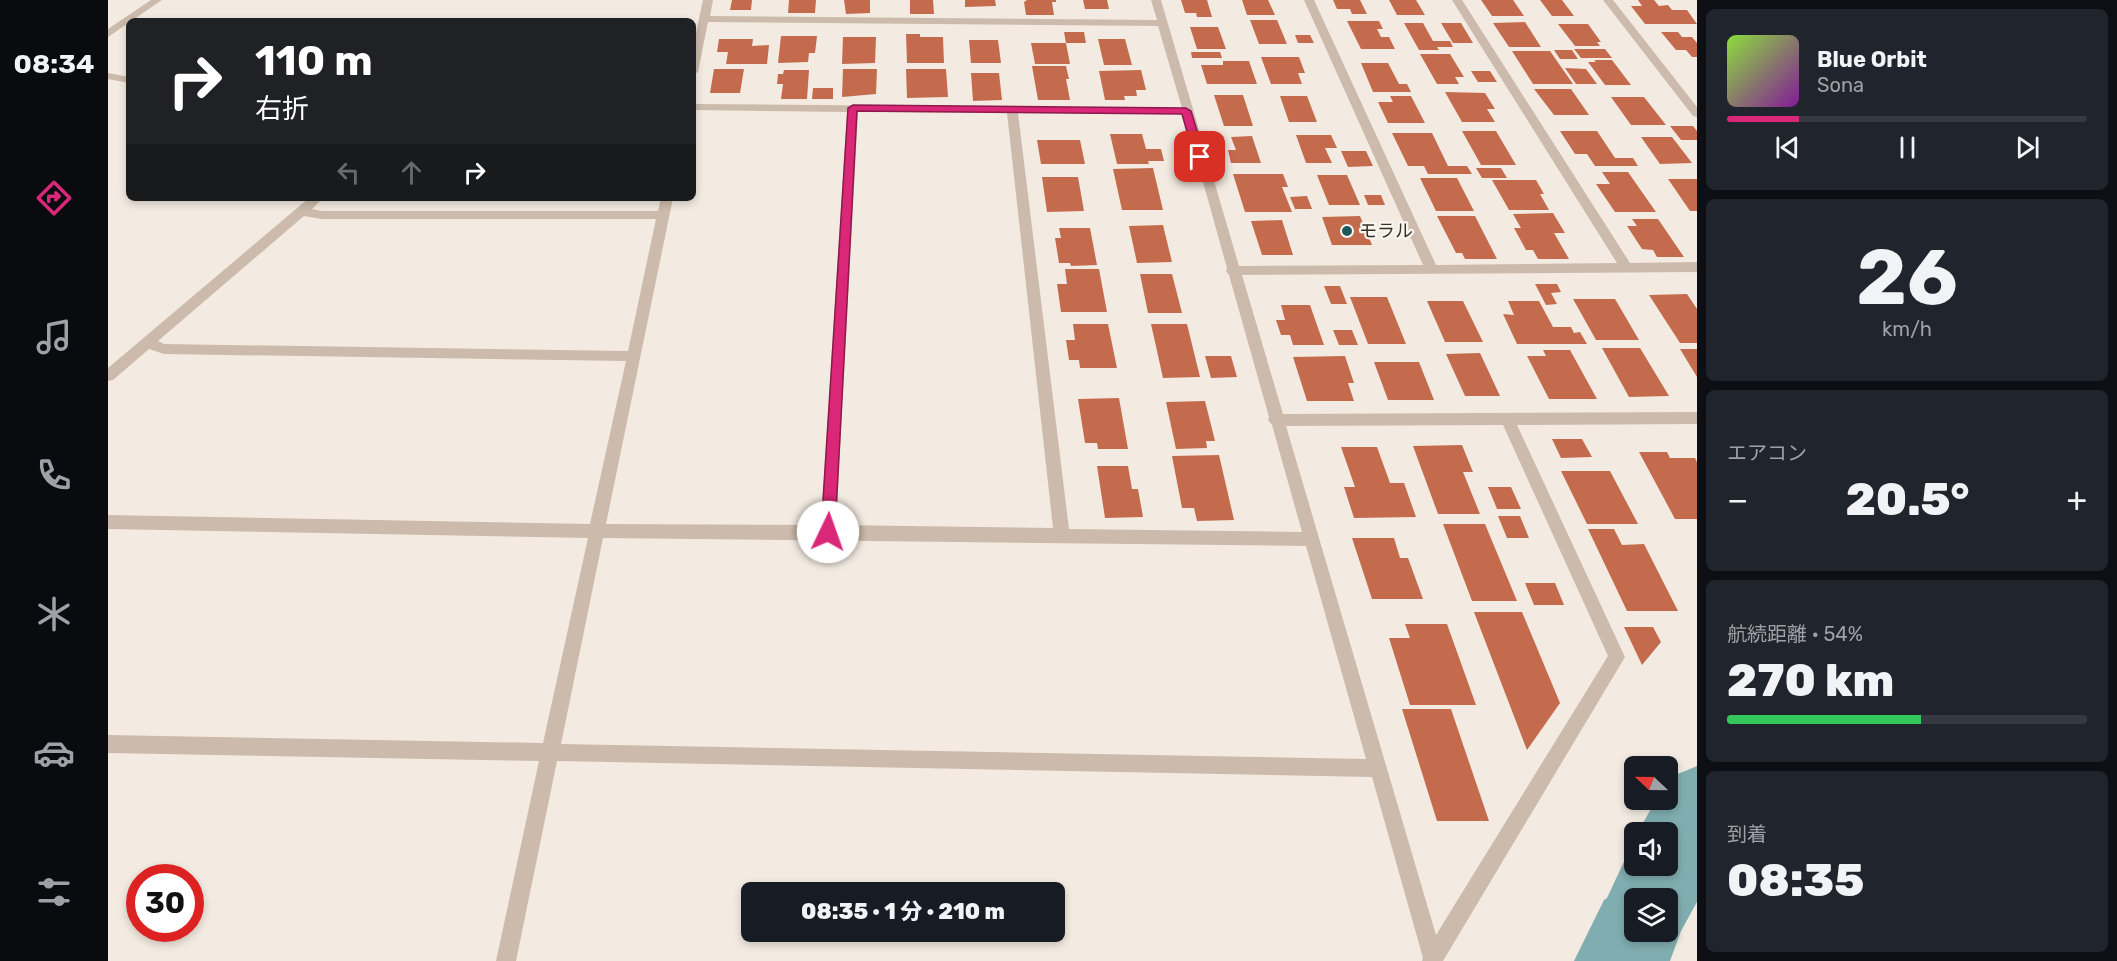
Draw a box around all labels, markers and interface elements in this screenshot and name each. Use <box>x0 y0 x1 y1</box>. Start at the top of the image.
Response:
text: 110 m <box>255 36 373 86</box>
icon: right <box>156 42 234 120</box>
text: Blue Orbit <box>1817 46 1927 73</box>
text: 08:34 <box>14 48 94 80</box>
text: Sona <box>1817 73 1864 97</box>
text: 右折 <box>255 93 309 125</box>
pin <box>1174 131 1225 182</box>
icon: previous <box>1771 131 1804 164</box>
icon: pause <box>1891 131 1924 164</box>
icon: next <box>2011 131 2044 164</box>
icon: arrive <box>1183 140 1216 173</box>
icon: left <box>332 156 365 189</box>
icon: ahead <box>395 156 428 189</box>
icon: right <box>458 156 491 189</box>
icon: directions <box>33 177 75 219</box>
place label: モラル <box>1359 220 1413 242</box>
marker: モラル <box>1340 224 1354 238</box>
text: 26 <box>1856 231 1958 324</box>
icon: music <box>33 316 75 358</box>
text: km/h <box>1882 317 1932 341</box>
text: エアコン <box>1727 441 1807 465</box>
icon: phone <box>33 454 75 496</box>
text: 20.5° <box>1845 473 1970 526</box>
text: − <box>1727 480 1748 519</box>
text: + <box>2066 480 2087 519</box>
position arrow <box>796 500 860 564</box>
icon: climate <box>33 593 75 635</box>
text: 航続距離 · 54% <box>1727 622 1863 646</box>
text: 270 km <box>1727 654 1894 707</box>
icon: car <box>33 732 75 774</box>
north arrow <box>1624 756 1678 810</box>
map controls <box>1624 756 1678 942</box>
button: sound <box>1624 822 1678 876</box>
text: 到着 <box>1727 822 1767 846</box>
text: 08:35 <box>1727 854 1864 907</box>
speed limit sign: 30 <box>126 864 204 942</box>
icon: filters <box>33 871 75 913</box>
button: layers <box>1624 888 1678 942</box>
text: 08:35 · 1 分 · 210 m <box>801 898 1005 925</box>

